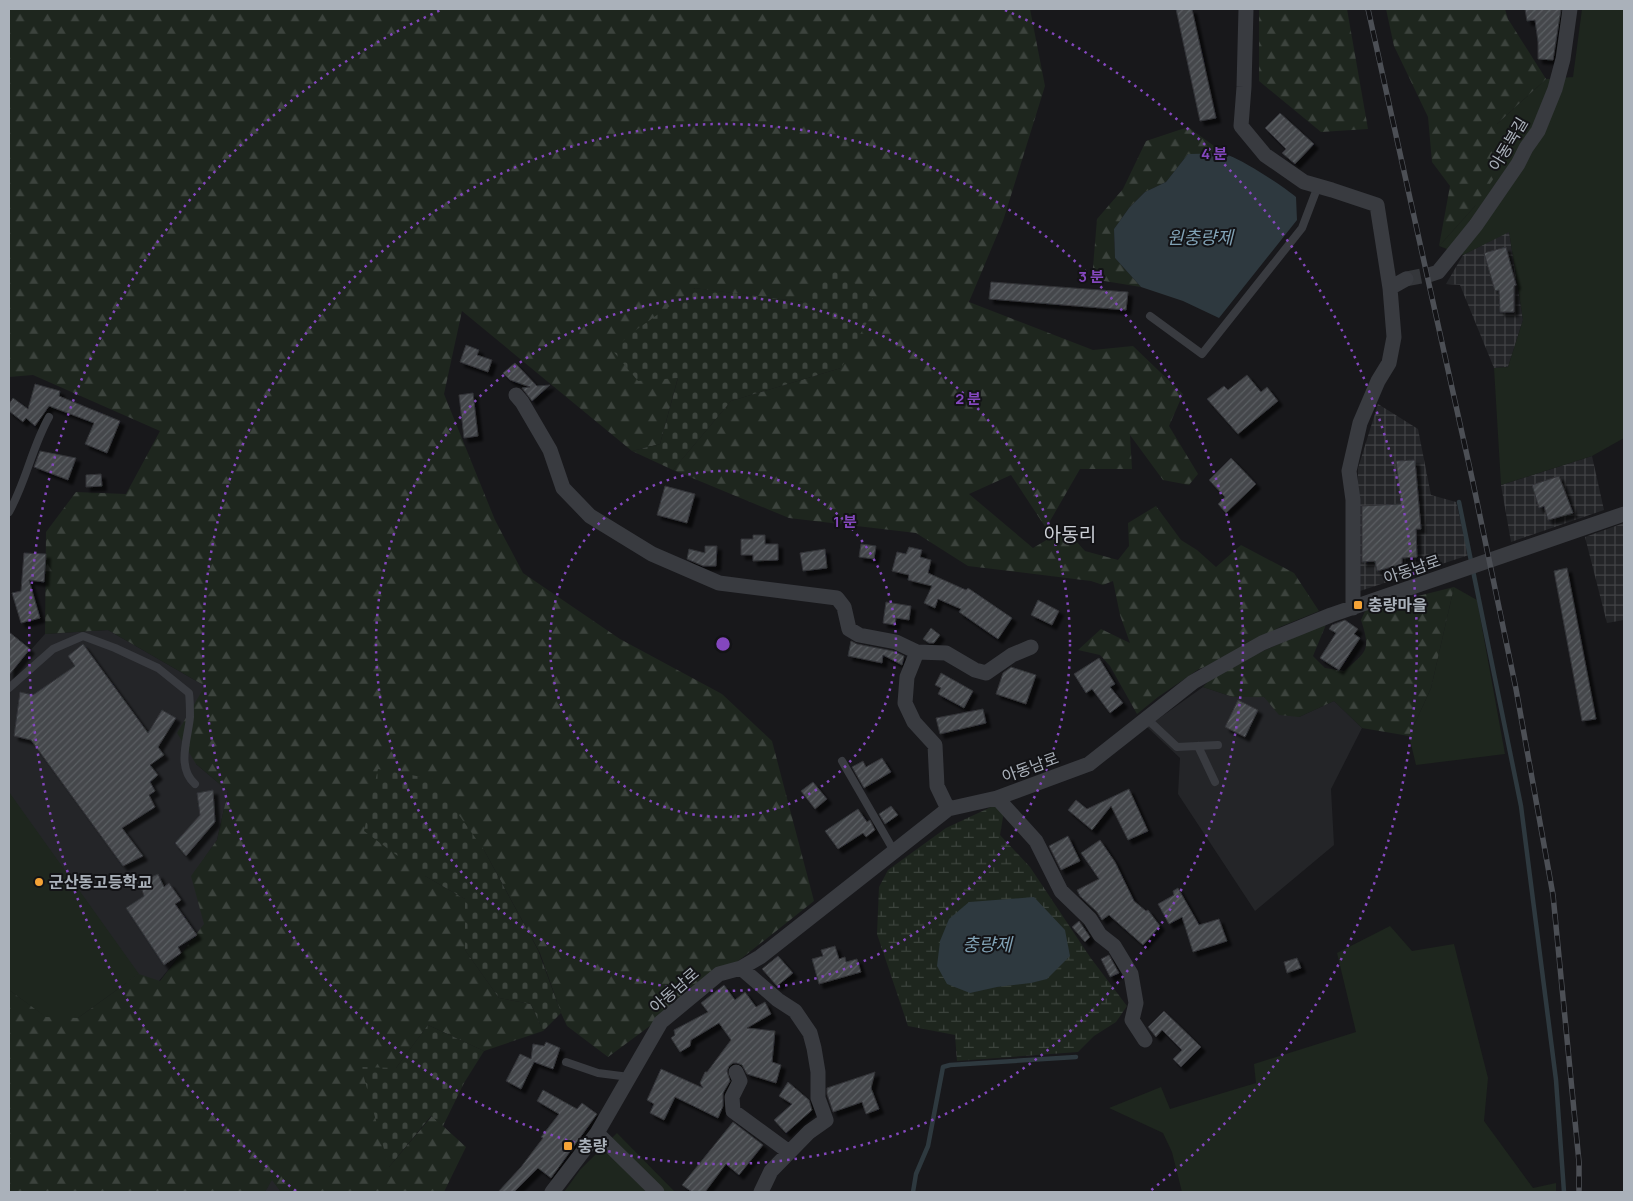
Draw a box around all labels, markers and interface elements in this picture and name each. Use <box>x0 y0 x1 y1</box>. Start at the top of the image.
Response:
street label: 아동북길 <box>1483 113 1533 175</box>
text: 4 분 <box>1201 143 1227 164</box>
water label: 원충량제 <box>1167 225 1236 249</box>
text: 3 분 <box>1078 266 1104 287</box>
text: 2 분 <box>955 388 981 409</box>
text: 1 분 <box>833 511 857 532</box>
district label: 아동리 <box>1044 521 1096 547</box>
street label: 아동남로 <box>1381 549 1444 589</box>
place label: 충량마을 <box>1368 594 1427 616</box>
marker: 충량마을 <box>1352 599 1364 611</box>
centre of rings <box>714 635 732 653</box>
street label: 아동남로 <box>999 747 1062 787</box>
place label: 군산동고등학교 <box>49 871 152 893</box>
marker: 군산동고등학교 <box>33 876 45 888</box>
water label: 충량제 <box>962 932 1014 956</box>
street label: 아동남로 <box>645 962 704 1018</box>
place label: 충량 <box>578 1135 608 1157</box>
marker: 충량 <box>562 1140 574 1152</box>

